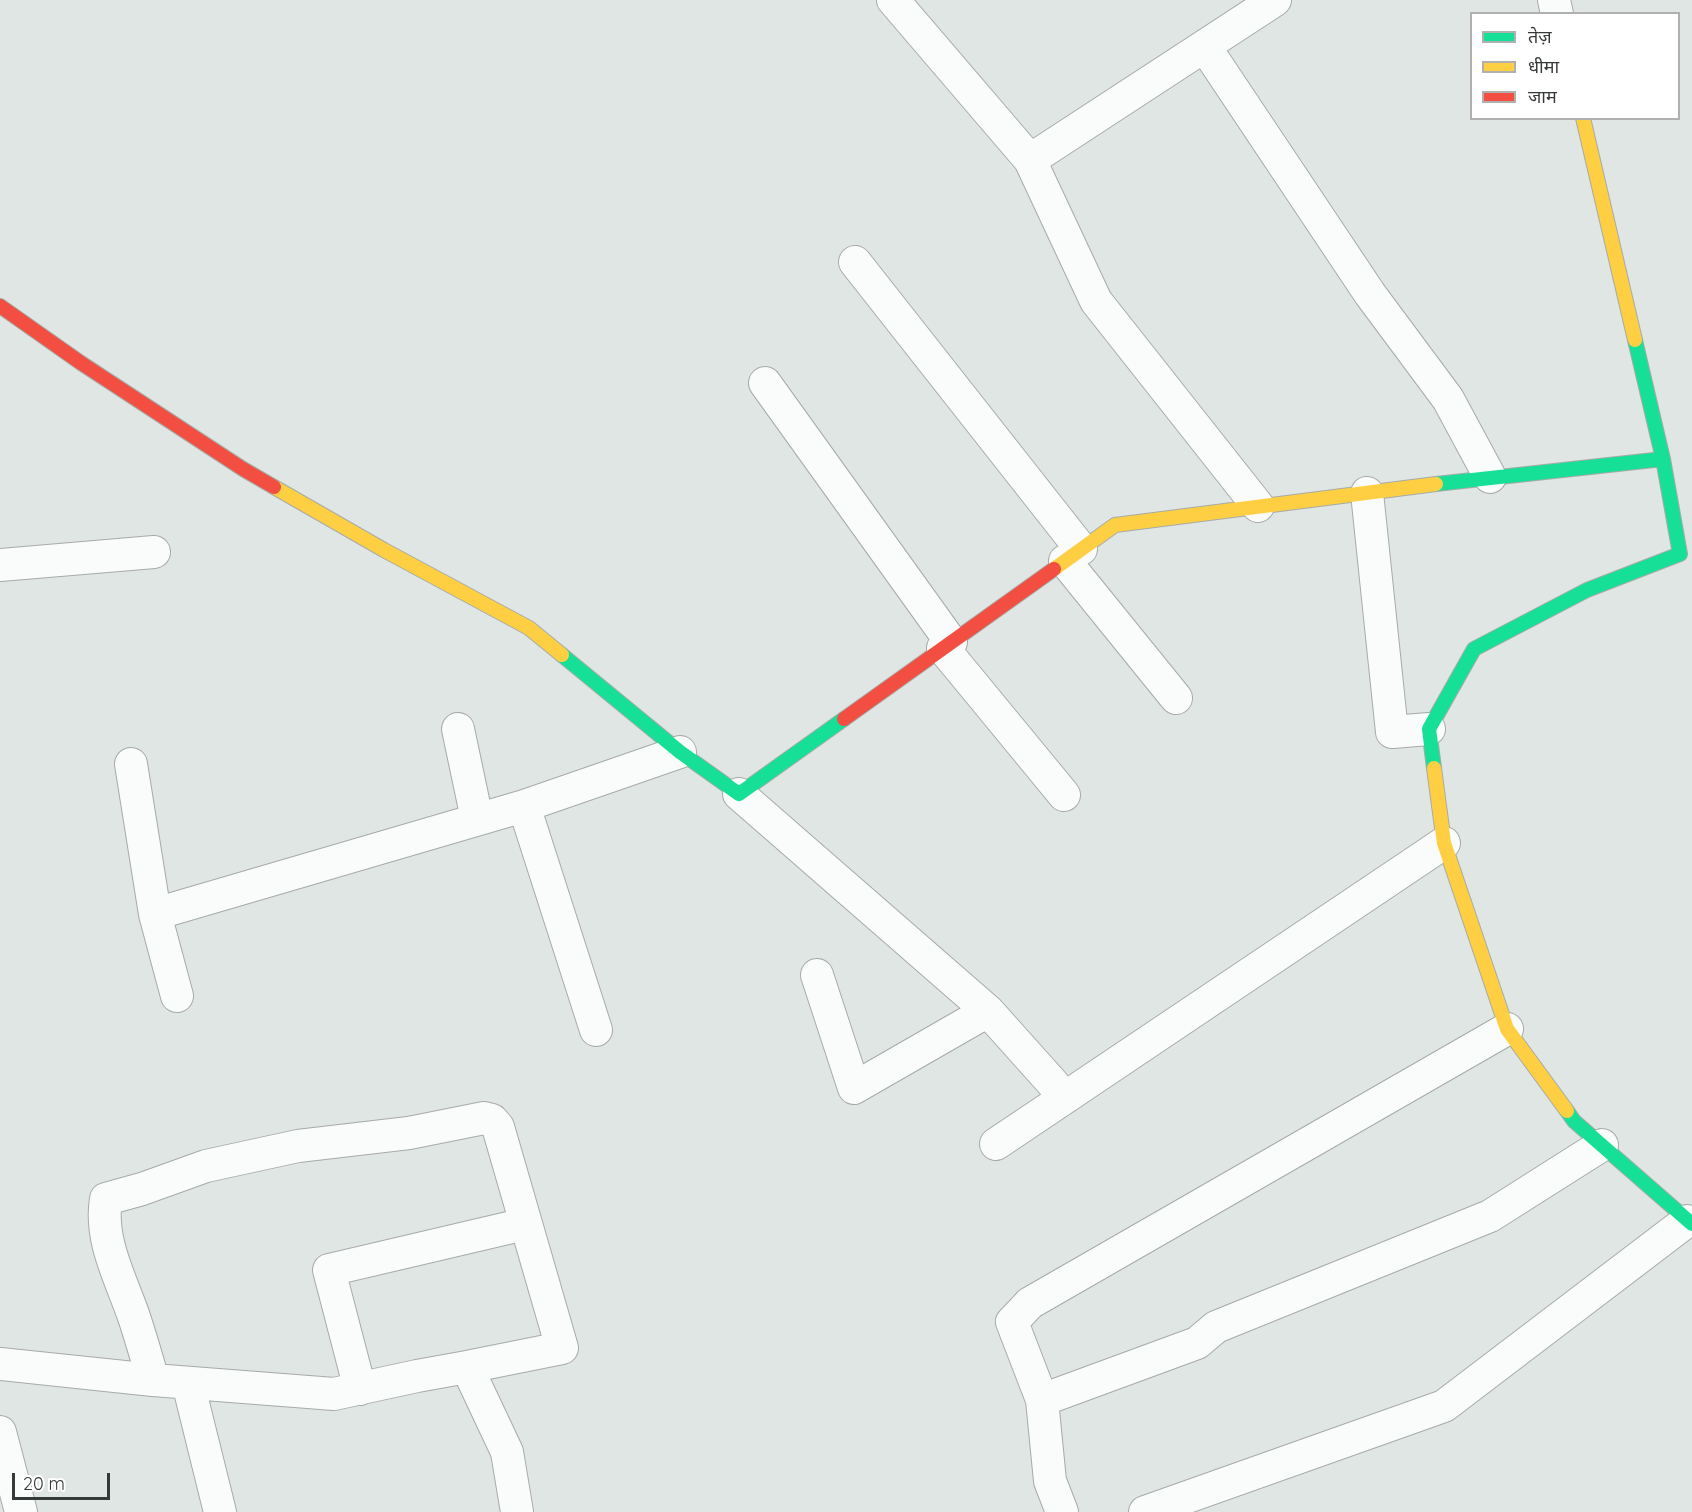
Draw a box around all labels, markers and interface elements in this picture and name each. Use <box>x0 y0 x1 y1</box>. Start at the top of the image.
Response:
legend <box>1470 12 1680 120</box>
text: तेज़ <box>1528 25 1552 48</box>
text: धीमा <box>1528 55 1559 78</box>
text: जाम <box>1528 85 1557 108</box>
scale bar <box>15 1461 112 1499</box>
text: 20 m <box>23 1472 65 1495</box>

